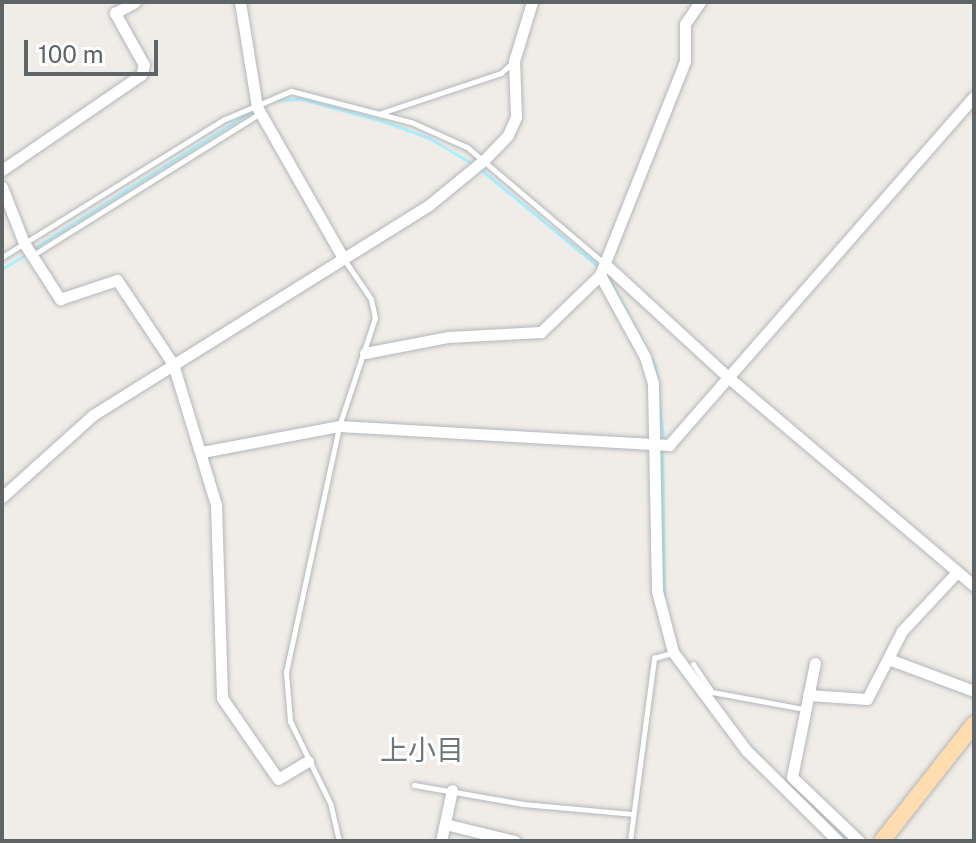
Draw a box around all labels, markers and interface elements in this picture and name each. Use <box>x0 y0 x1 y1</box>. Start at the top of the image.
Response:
scale bar <box>28 24 162 74</box>
text: 100 m <box>38 40 104 68</box>
district label: 上小目 <box>380 733 464 767</box>

